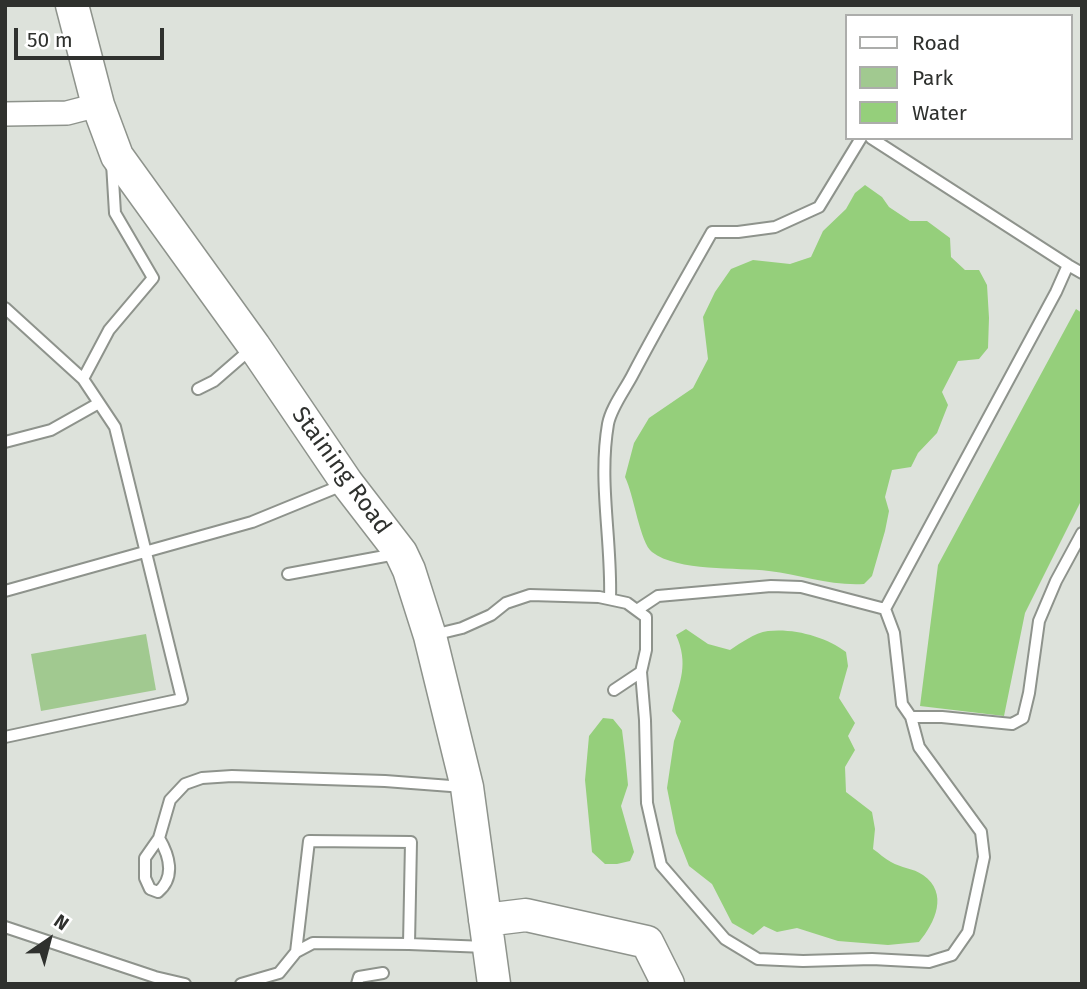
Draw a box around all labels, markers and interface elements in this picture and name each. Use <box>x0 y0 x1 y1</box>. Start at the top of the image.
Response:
scale bar <box>18 14 168 58</box>
legend <box>846 14 1073 140</box>
text: 50 m <box>27 27 73 53</box>
text: Road <box>912 30 960 56</box>
text: Park <box>912 65 953 91</box>
text: Water <box>912 100 967 126</box>
street label: Staining Road <box>285 402 397 540</box>
north arrow <box>14 905 84 975</box>
text: N <box>50 909 73 935</box>

